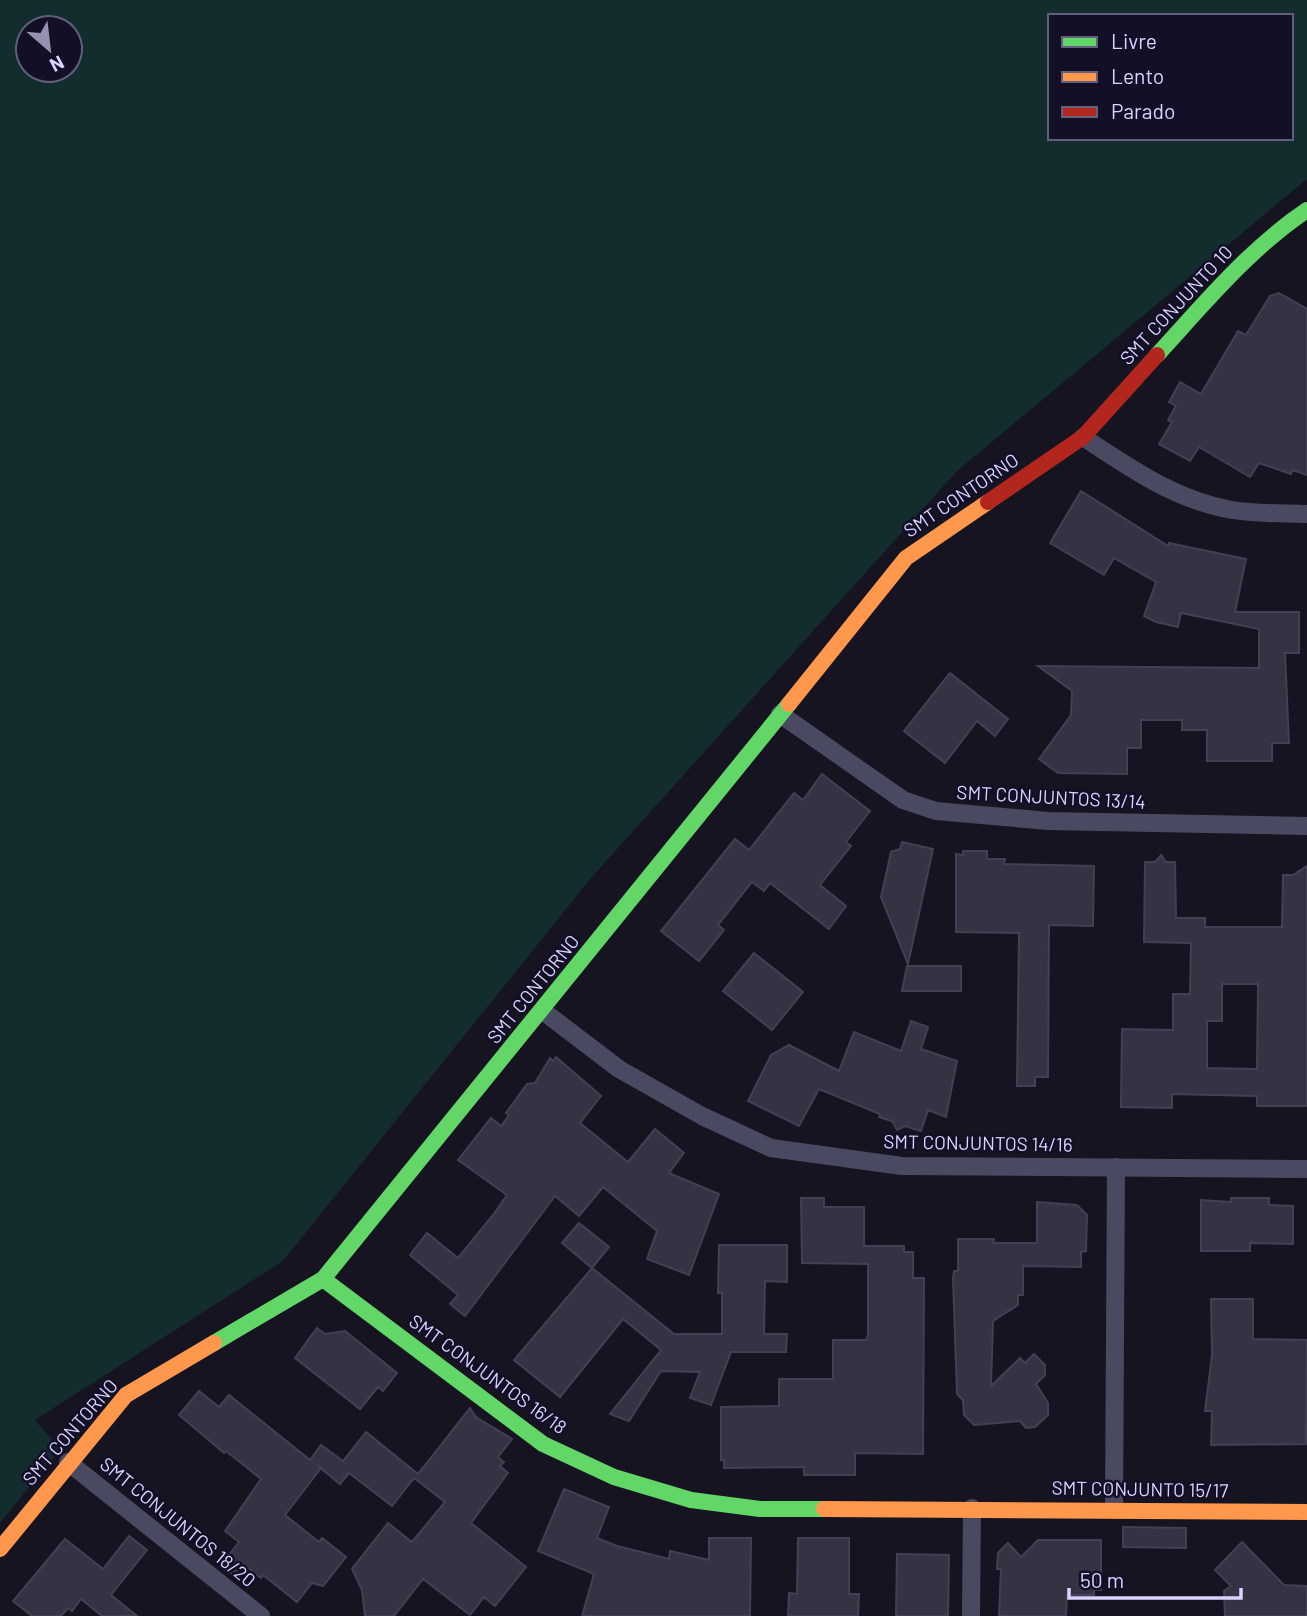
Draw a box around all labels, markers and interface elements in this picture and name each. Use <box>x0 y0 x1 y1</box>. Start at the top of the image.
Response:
north arrow <box>14 14 84 84</box>
legend <box>1048 14 1293 140</box>
text: Livre <box>1111 28 1157 53</box>
text: N <box>46 51 68 78</box>
text: Lento <box>1111 63 1164 88</box>
text: Parado <box>1111 98 1175 123</box>
street label: SMT CONJUNTO 10 <box>1115 240 1237 369</box>
street label: SMT CONTORNO <box>899 448 1022 541</box>
street label: SMT CONJUNTOS 13/14 <box>956 780 1146 813</box>
street label: SMT CONTORNO <box>482 930 584 1048</box>
street label: SMT CONJUNTOS 14/16 <box>883 1129 1073 1156</box>
street label: SMT CONJUNTOS 16/18 <box>405 1309 571 1438</box>
street label: SMT CONTORNO <box>17 1374 122 1490</box>
street label: SMT CONJUNTOS 18/20 <box>96 1452 261 1591</box>
street label: SMT CONJUNTO 15/17 <box>1051 1475 1229 1502</box>
scale bar <box>1069 1556 1240 1600</box>
text: 50 m <box>1080 1567 1124 1592</box>

